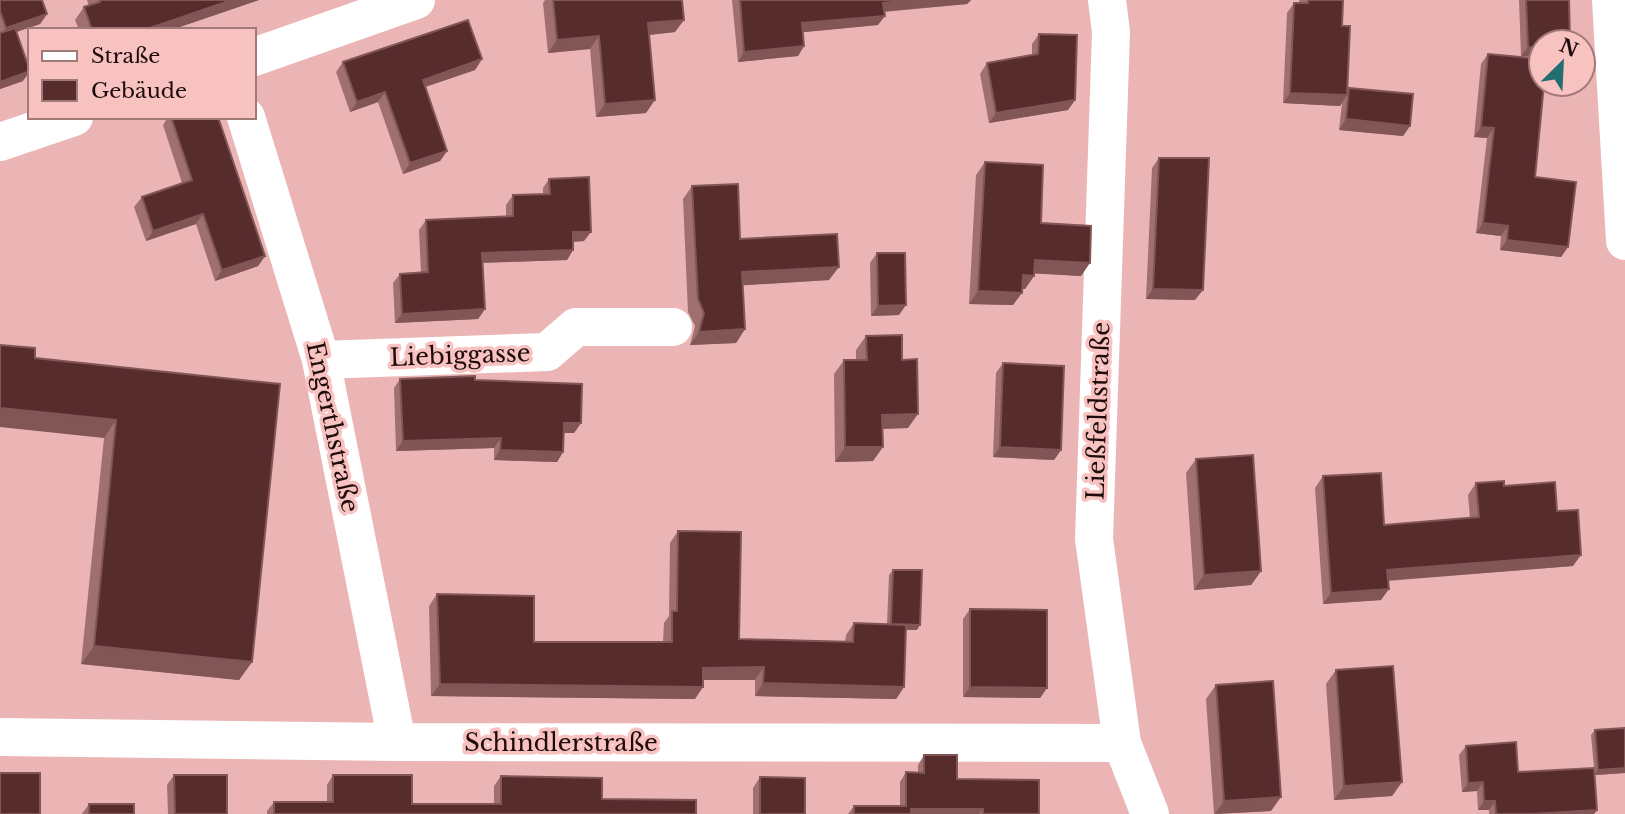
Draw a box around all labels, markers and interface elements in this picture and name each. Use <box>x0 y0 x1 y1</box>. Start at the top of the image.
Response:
legend <box>28 28 256 119</box>
north arrow <box>1527 28 1597 98</box>
text: N <box>1556 34 1582 62</box>
text: Straße <box>91 43 160 69</box>
text: Gebäude <box>91 78 187 104</box>
street label: Ließfeldstraße <box>1080 322 1116 500</box>
street label: Liebiggasse <box>389 338 531 372</box>
street label: Engerthstraße <box>301 339 365 515</box>
street label: Schindlerstraße <box>464 728 658 757</box>

